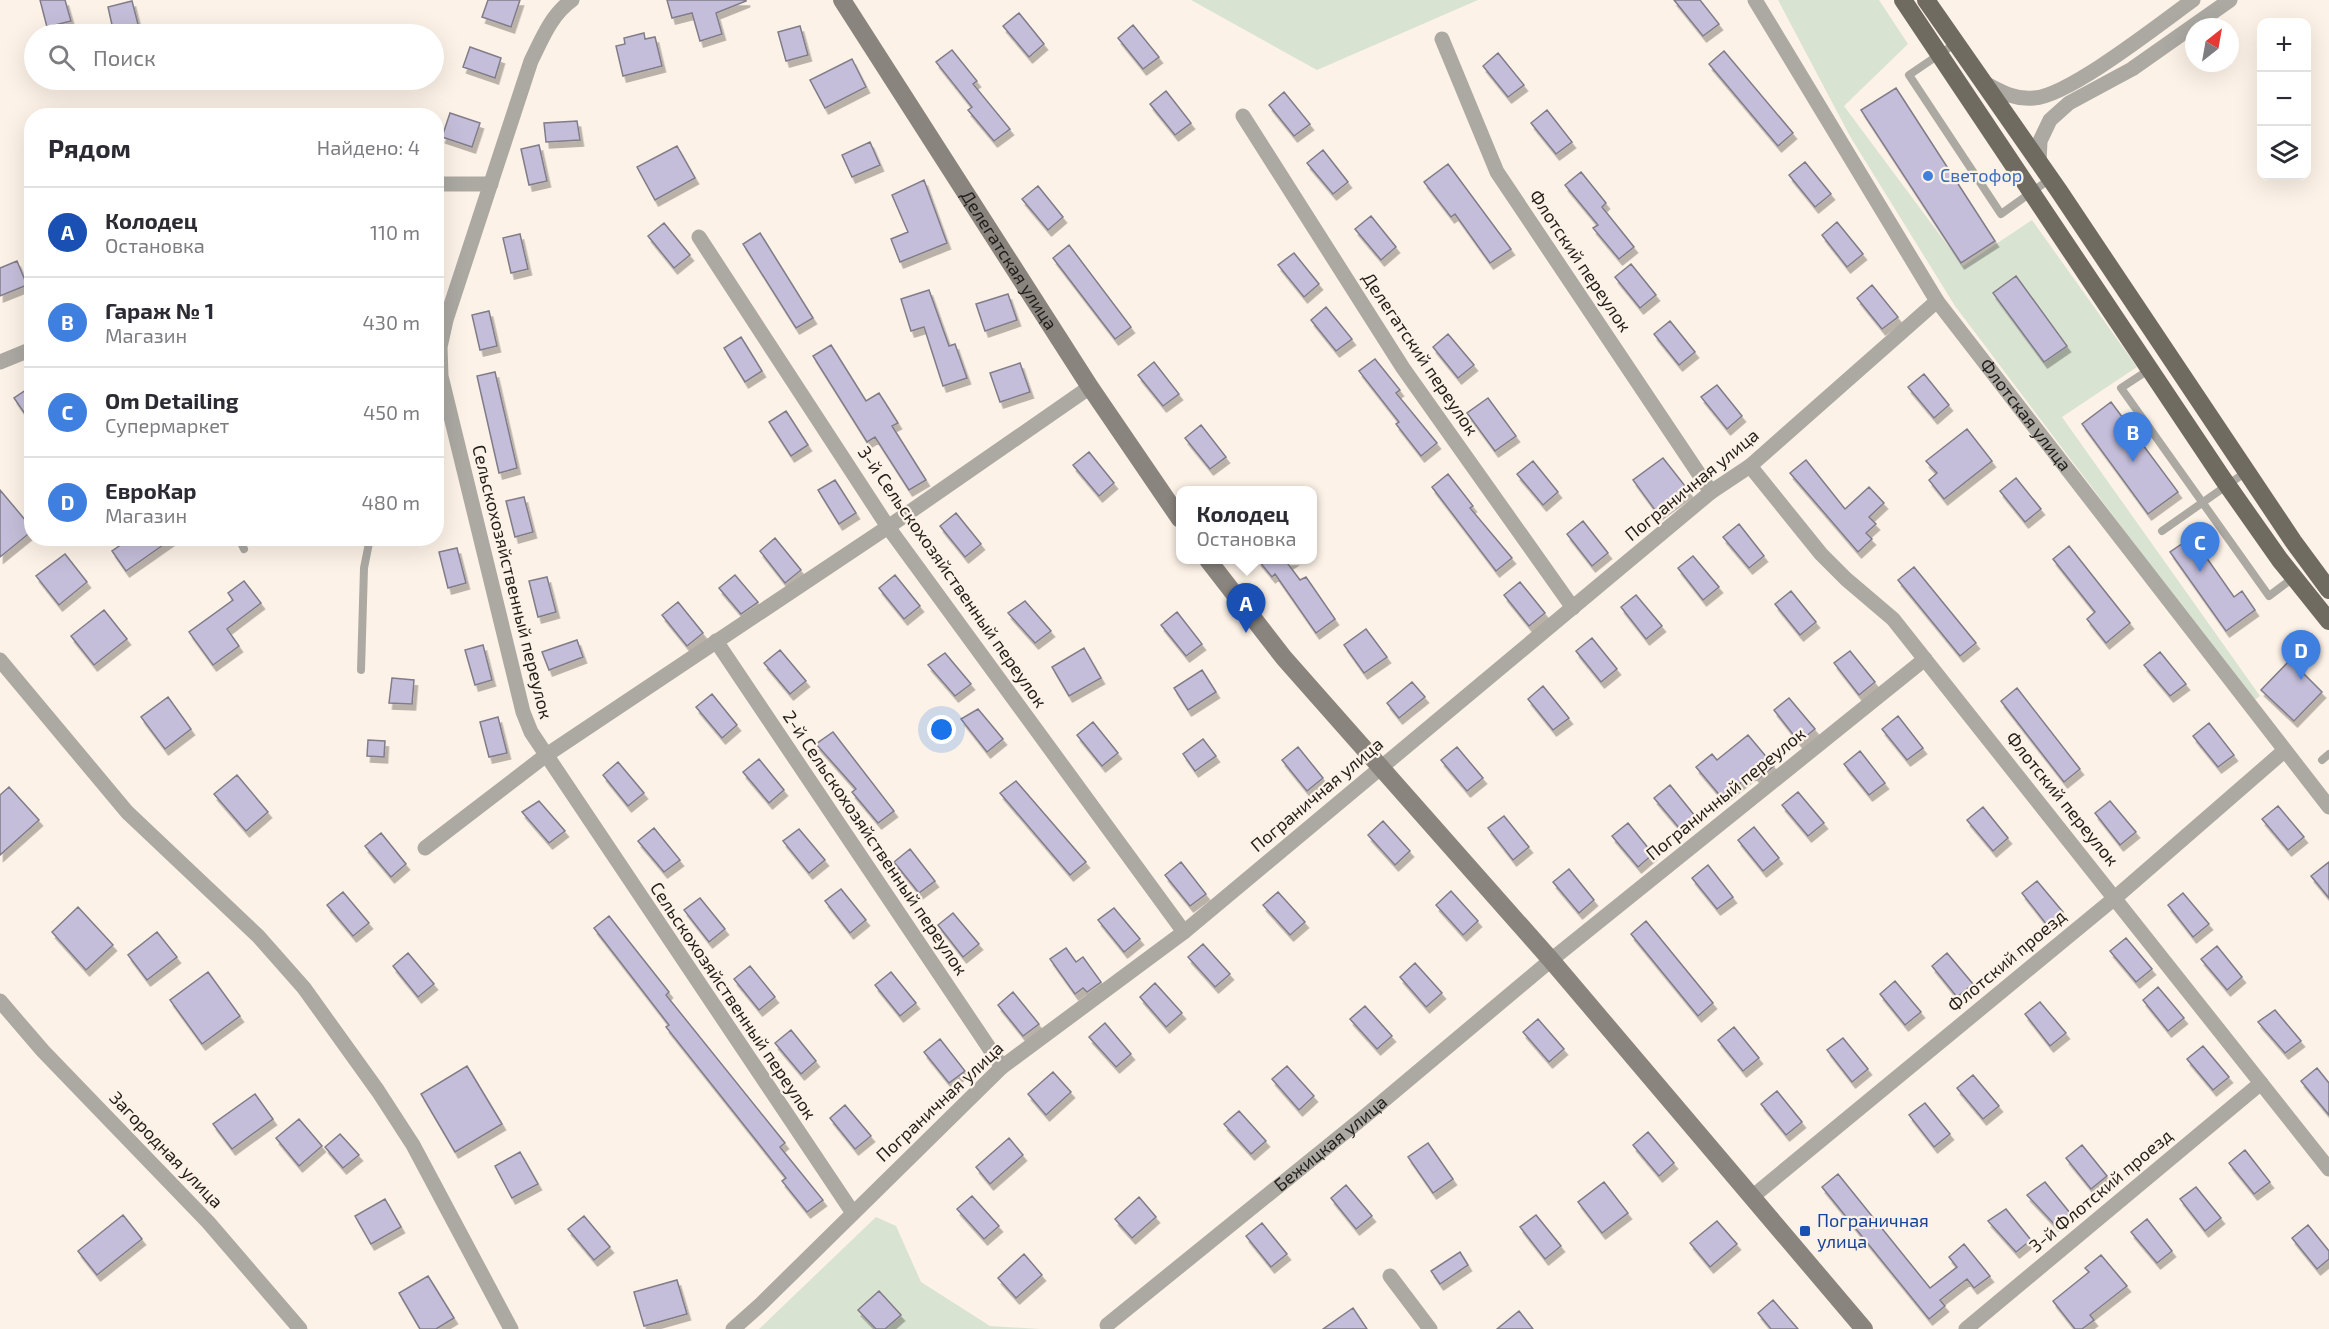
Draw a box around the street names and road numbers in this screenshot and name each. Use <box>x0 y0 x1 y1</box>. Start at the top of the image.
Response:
street label: Флотский переулок <box>1525 185 1637 336</box>
street label: Делегатская улица <box>957 186 1062 334</box>
street label: Делегатский переулок <box>1358 268 1484 439</box>
street label: Флотская улица <box>1976 354 2077 475</box>
street label: Пограничная улица <box>1620 423 1763 545</box>
street label: 3-й Сельскохозяйственный переулок <box>854 441 1052 712</box>
street label: Сельскохозяйственный переулок <box>468 442 558 721</box>
street label: 2-й Сельскохозяйственный переулок <box>779 706 973 979</box>
street label: Пограничный переулок <box>1641 722 1810 864</box>
street label: Флотский переулок <box>2002 727 2124 870</box>
street label: Пограничная улица <box>1246 732 1387 856</box>
street label: Сельскохозяйственный переулок <box>646 878 822 1124</box>
street label: Флотский проезд <box>1943 904 2070 1016</box>
street label: Пограничная улица <box>871 1037 1008 1166</box>
street label: Загородная улица <box>105 1086 228 1212</box>
street label: Бежицкая улица <box>1269 1090 1391 1195</box>
street label: 3-й Флотский проезд <box>2024 1124 2176 1257</box>

